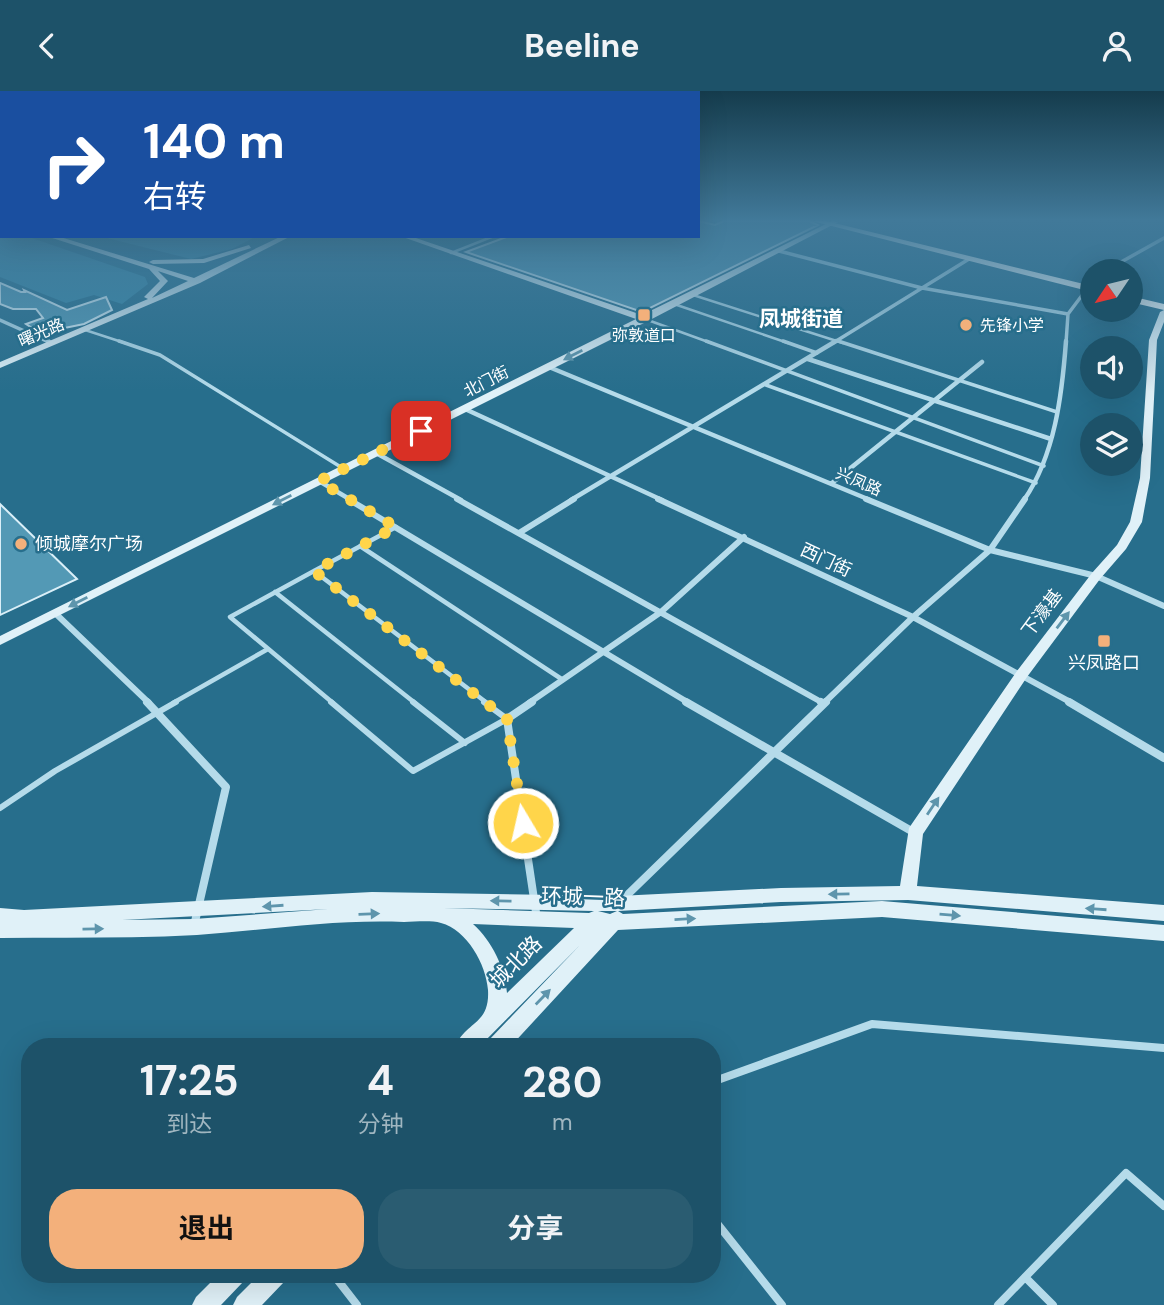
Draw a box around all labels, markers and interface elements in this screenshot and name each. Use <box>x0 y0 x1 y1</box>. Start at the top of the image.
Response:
text: Beeline <box>524 25 640 67</box>
icon: back <box>28 27 66 65</box>
icon: person <box>1098 27 1136 65</box>
text: 140 m <box>143 109 285 173</box>
icon: right <box>28 119 119 210</box>
text: 右转 <box>143 176 207 218</box>
north arrow <box>1080 259 1143 322</box>
map controls <box>1080 259 1143 476</box>
district label: 凤城街道 <box>759 305 843 333</box>
marker: 弥敦道口 <box>636 307 652 323</box>
street label: 曙光路 <box>15 313 67 352</box>
place label: 先锋小学 <box>980 315 1044 336</box>
marker: 先锋小学 <box>958 317 974 333</box>
place label: 弥敦道口 <box>612 325 676 346</box>
button: sound <box>1080 336 1143 399</box>
one-way arrow <box>563 349 583 360</box>
street label: 北门街 <box>460 361 512 402</box>
pin <box>391 401 451 461</box>
icon: arrive <box>402 412 440 450</box>
button: layers <box>1080 413 1143 476</box>
street label: 兴凤路 <box>833 462 885 501</box>
one-way arrow <box>272 494 292 506</box>
place label: 倾城摩尔广场 <box>35 532 143 556</box>
marker: 倾城摩尔广场 <box>13 536 29 552</box>
street label: 西门街 <box>796 538 856 582</box>
street label: 下濠基 <box>1016 584 1068 642</box>
one-way arrow <box>68 595 88 607</box>
one-way arrow <box>1056 611 1071 629</box>
marker: 兴凤路口 <box>1096 633 1112 649</box>
place label: 兴凤路口 <box>1068 651 1140 675</box>
position arrow <box>486 786 560 860</box>
one-way arrow <box>926 797 940 815</box>
street label: 环城一路 <box>541 882 625 912</box>
one-way arrow <box>828 888 850 900</box>
one-way arrow <box>489 895 511 907</box>
one-way arrow <box>262 900 284 911</box>
one-way arrow <box>1085 903 1107 914</box>
one-way arrow <box>358 909 380 920</box>
one-way arrow <box>939 910 961 921</box>
one-way arrow <box>674 913 696 924</box>
one-way arrow <box>82 924 104 935</box>
street label: 城北路 <box>484 930 548 994</box>
one-way arrow <box>535 989 552 1006</box>
text: 17:25 <box>140 1053 239 1108</box>
text: 4 <box>367 1053 394 1108</box>
text: 280 <box>522 1055 602 1110</box>
text: m <box>552 1107 572 1137</box>
text: 到达 <box>166 1109 212 1139</box>
text: 分钟 <box>357 1109 403 1139</box>
button: 退出 <box>49 1189 364 1269</box>
button: 分享 <box>378 1189 693 1269</box>

